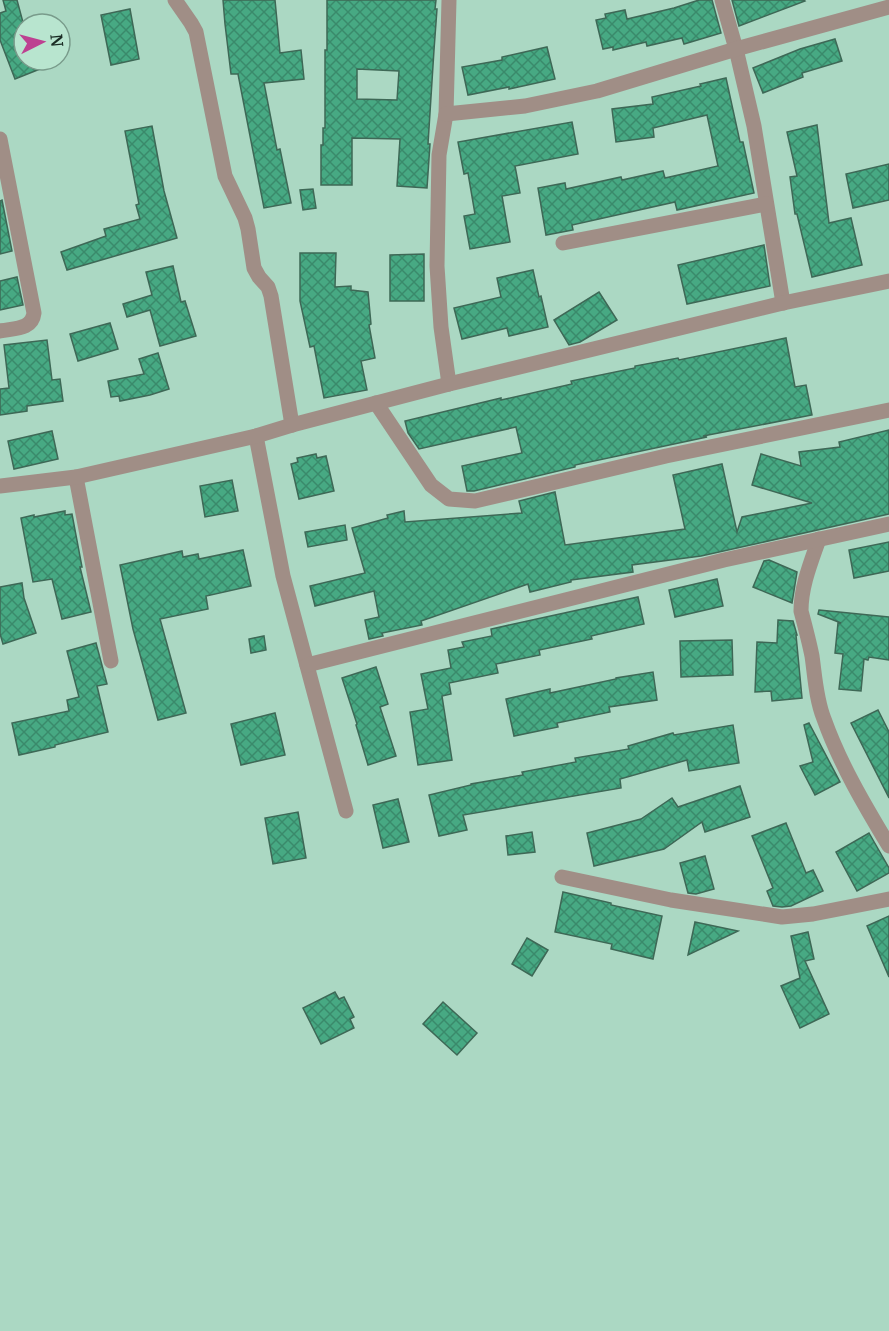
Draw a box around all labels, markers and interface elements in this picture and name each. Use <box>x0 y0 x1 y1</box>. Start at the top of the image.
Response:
north arrow <box>12 12 72 72</box>
text: N <box>46 33 68 48</box>

